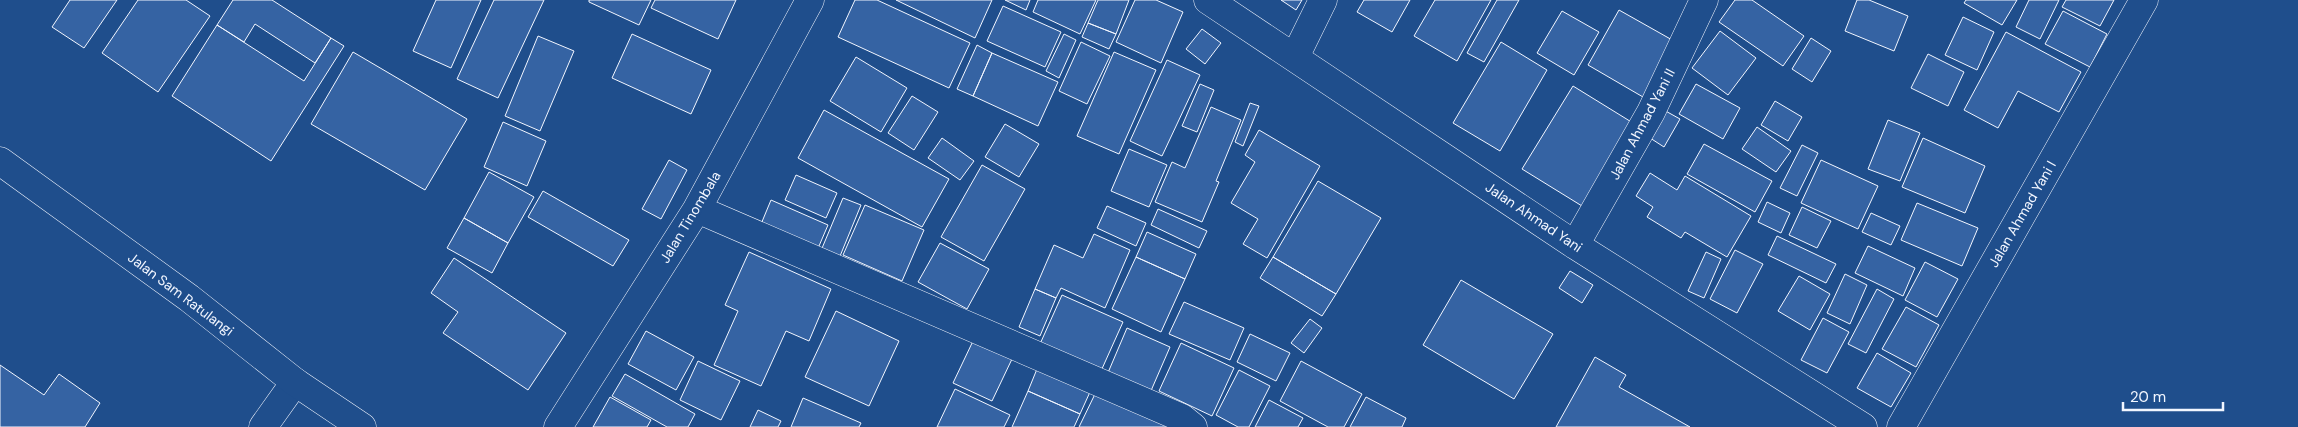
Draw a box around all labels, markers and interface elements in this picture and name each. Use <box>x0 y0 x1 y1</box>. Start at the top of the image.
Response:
street label: Jalan Ahmad Yani II <box>1605 65 1679 183</box>
street label: Jalan Ahmad Yani I <box>1984 157 2060 271</box>
street label: Jalan Tinombala <box>655 168 725 266</box>
street label: Jalan Ahmad Yani <box>1482 178 1586 256</box>
street label: Jalan Sam Ratulangi <box>124 248 238 340</box>
scale bar <box>2123 380 2223 412</box>
text: 20 m <box>2130 387 2166 407</box>

